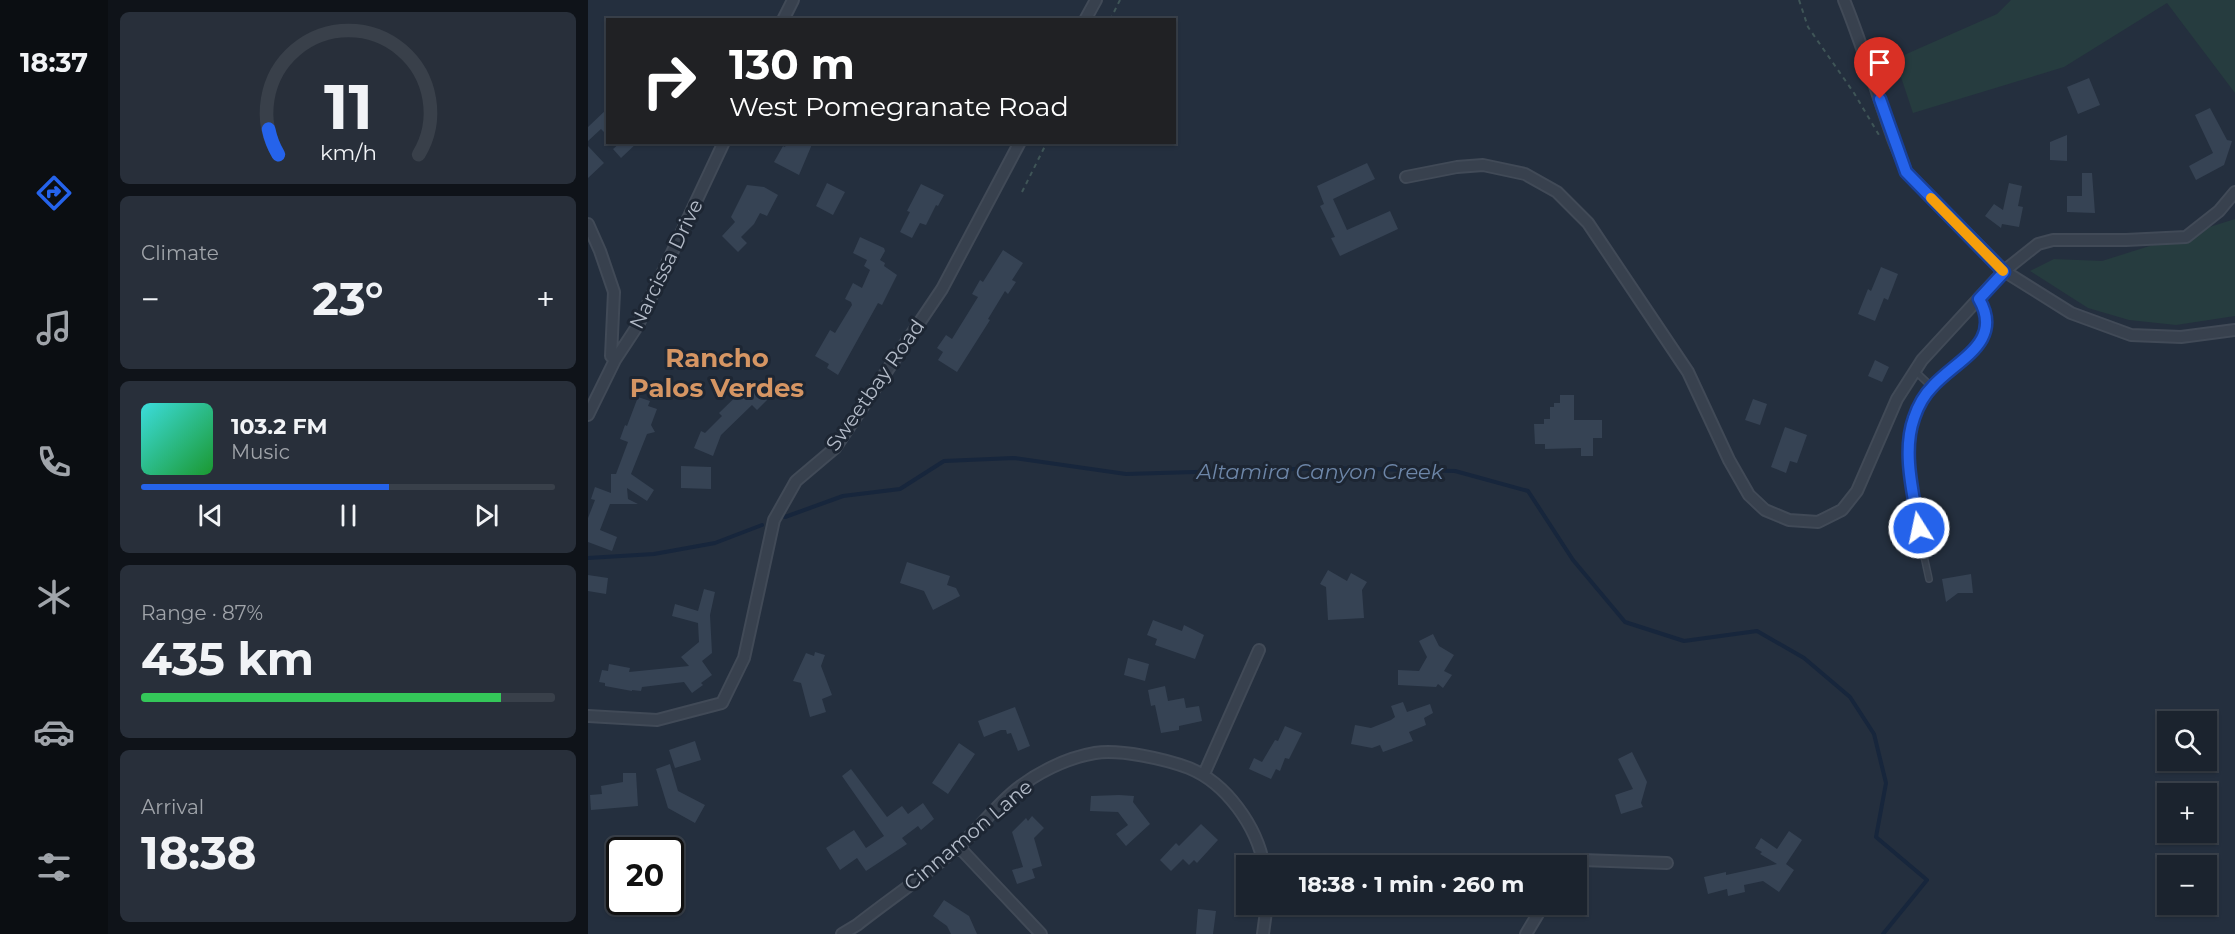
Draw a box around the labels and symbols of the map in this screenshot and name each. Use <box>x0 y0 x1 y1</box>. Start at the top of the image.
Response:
pin <box>1854 37 1905 99</box>
street label: Narcissa Drive <box>624 195 708 333</box>
street label: Sweetbay Road <box>821 315 929 455</box>
district label: Rancho Palos Verdes <box>630 342 804 404</box>
water label: Altamira Canyon Creek <box>1195 459 1445 484</box>
position arrow <box>1887 496 1951 560</box>
street label: Cinnamon Lane <box>899 774 1037 896</box>
speed limit sign: 20 <box>606 837 684 915</box>

